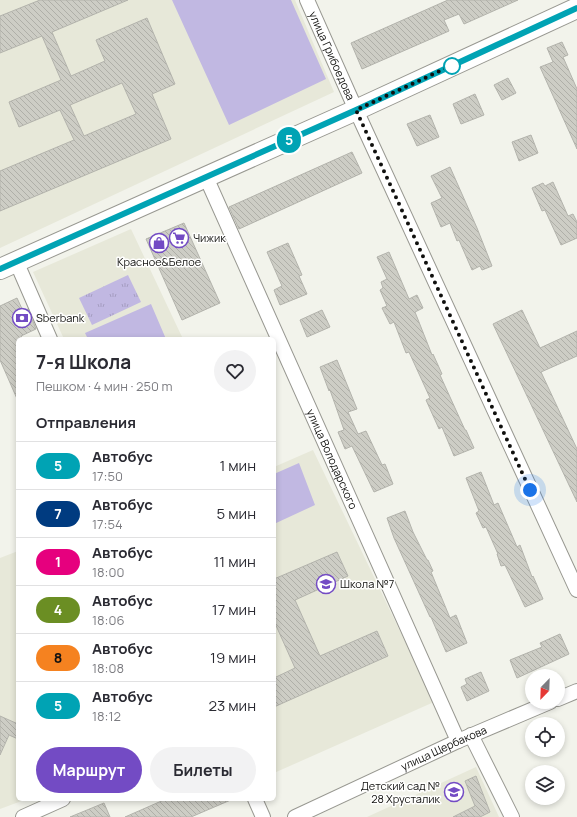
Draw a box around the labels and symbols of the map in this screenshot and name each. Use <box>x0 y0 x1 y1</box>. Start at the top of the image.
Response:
street label: улица Грибоедова <box>306 9 359 102</box>
unlabelled marker <box>443 57 461 75</box>
line badge: 5 <box>276 127 302 153</box>
supermarket icon: Чижик <box>168 227 190 249</box>
place label: Чижик <box>193 230 226 245</box>
shop icon: Красное&Белое <box>148 232 170 254</box>
place label: Красное&Белое <box>117 254 202 269</box>
bank icon: Sberbank <box>11 307 33 329</box>
place label: Sberbank <box>36 310 85 325</box>
street label: улица Володарского <box>304 406 362 512</box>
your location <box>520 480 540 500</box>
school or university icon: Школа №7 <box>315 573 337 595</box>
place label: Школа №7 <box>340 576 394 591</box>
north arrow <box>525 669 565 709</box>
street label: улица Щербакова <box>398 722 489 774</box>
place label: Детский сад № 28 Хрусталик <box>361 778 441 806</box>
school or university icon: Детский сад № 28 Хрусталик <box>443 781 465 803</box>

